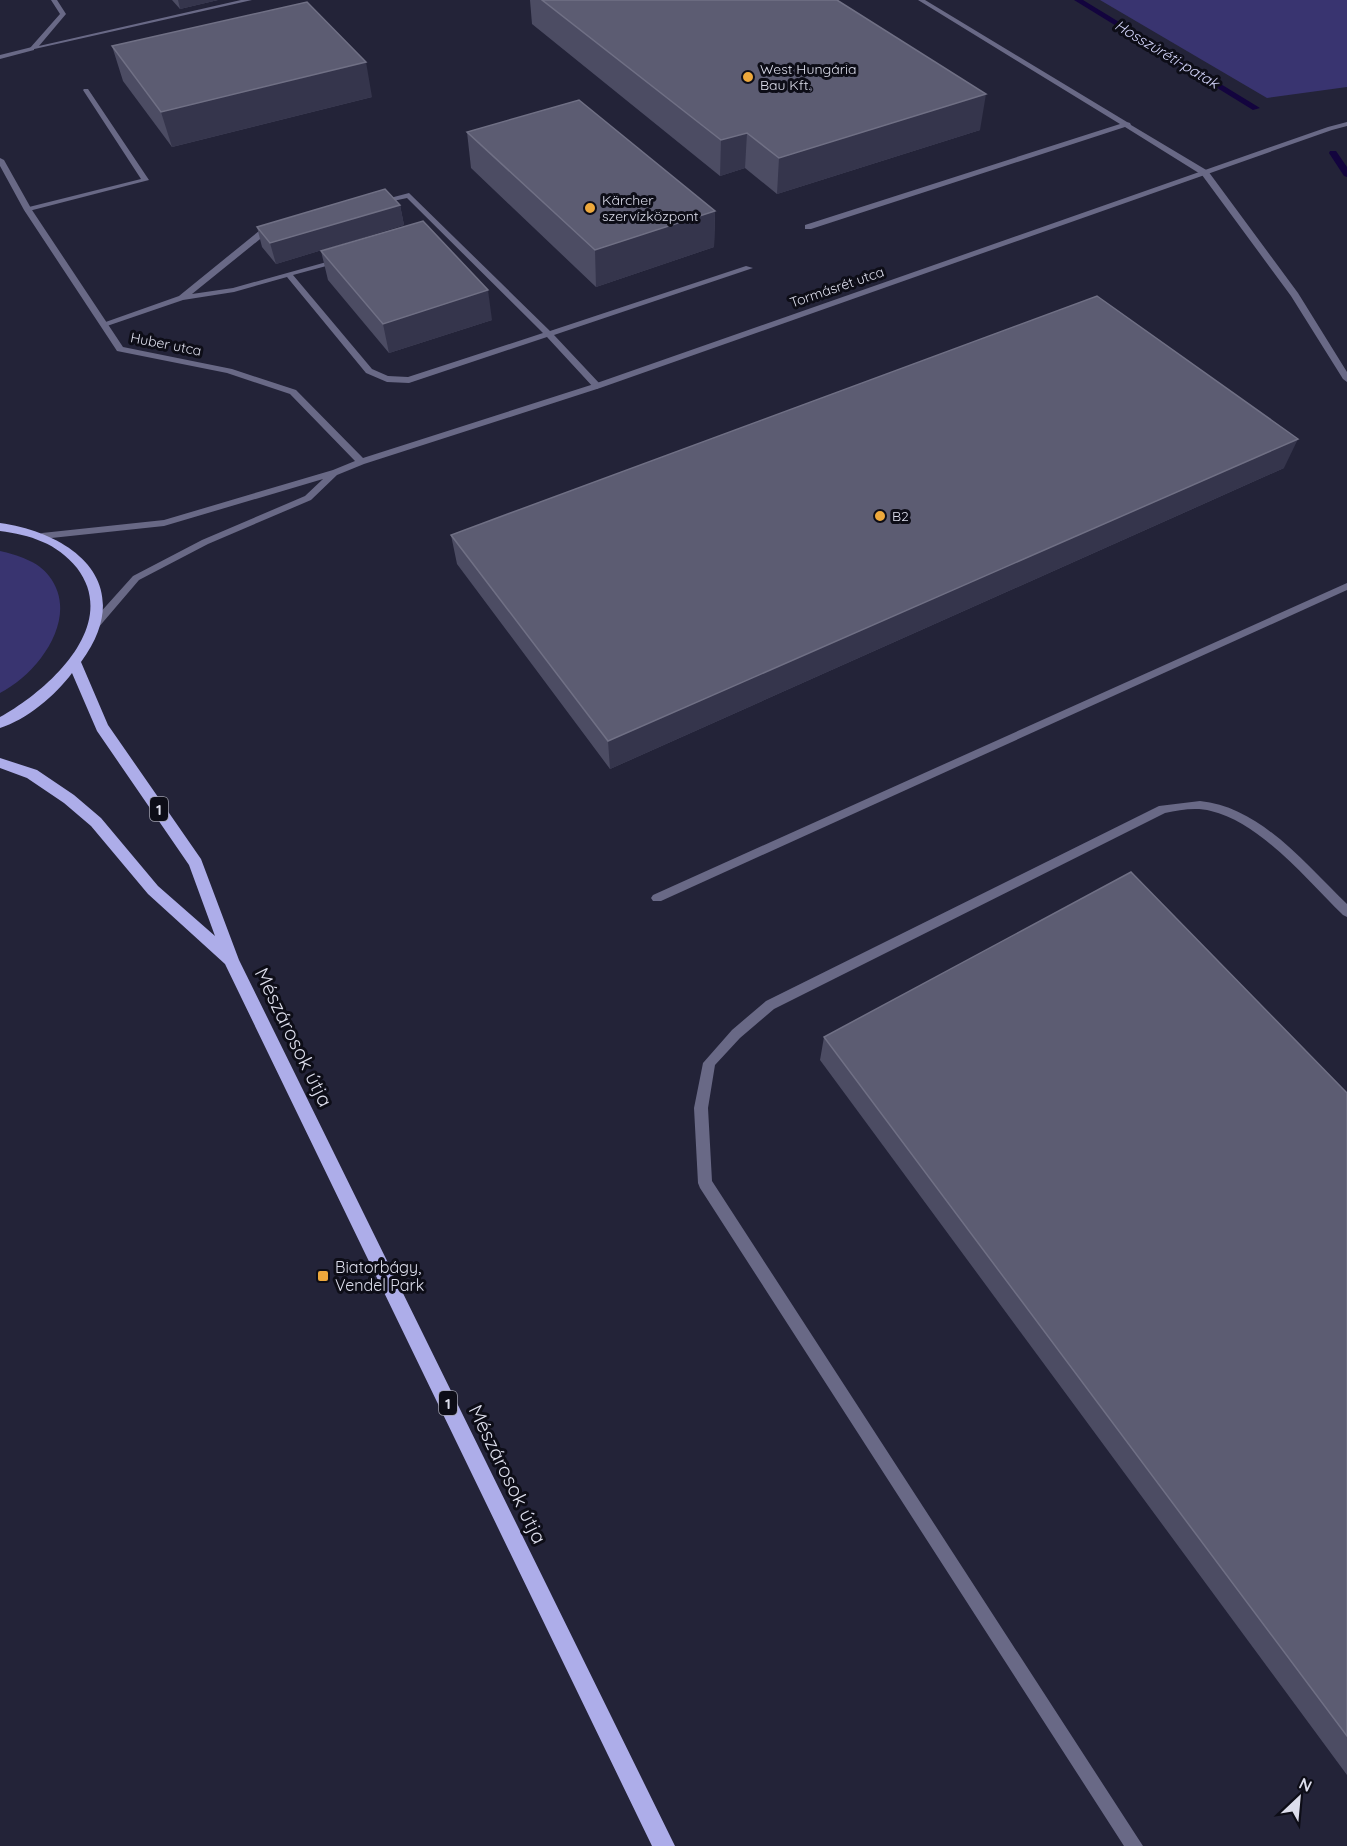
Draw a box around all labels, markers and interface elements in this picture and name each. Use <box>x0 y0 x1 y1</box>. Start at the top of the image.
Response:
water label: Hosszúréti-patak <box>1111 15 1224 94</box>
place label: West Hungária Bau Kft. <box>760 60 857 94</box>
marker: West Hungária Bau Kft. <box>741 70 755 84</box>
place label: Kärcher szervízközpont <box>602 191 699 225</box>
marker: Kärcher szervízközpont <box>583 201 597 215</box>
street label: Tormásrét utca <box>788 262 886 312</box>
street label: Huber utca <box>129 328 203 360</box>
place label: B2 <box>892 507 909 525</box>
marker: B2 <box>873 509 887 523</box>
road number: 1 <box>150 797 168 821</box>
street label: Mészárosok útja <box>250 963 338 1111</box>
place label: Biatorbágy, Vendel Park <box>335 1257 424 1295</box>
marker: Biatorbágy, Vendel Park <box>316 1269 330 1283</box>
road number: 1 <box>439 1391 457 1415</box>
street label: Mészárosok útja <box>464 1400 552 1548</box>
north arrow <box>1269 1768 1329 1828</box>
text: N <box>1296 1773 1315 1796</box>

